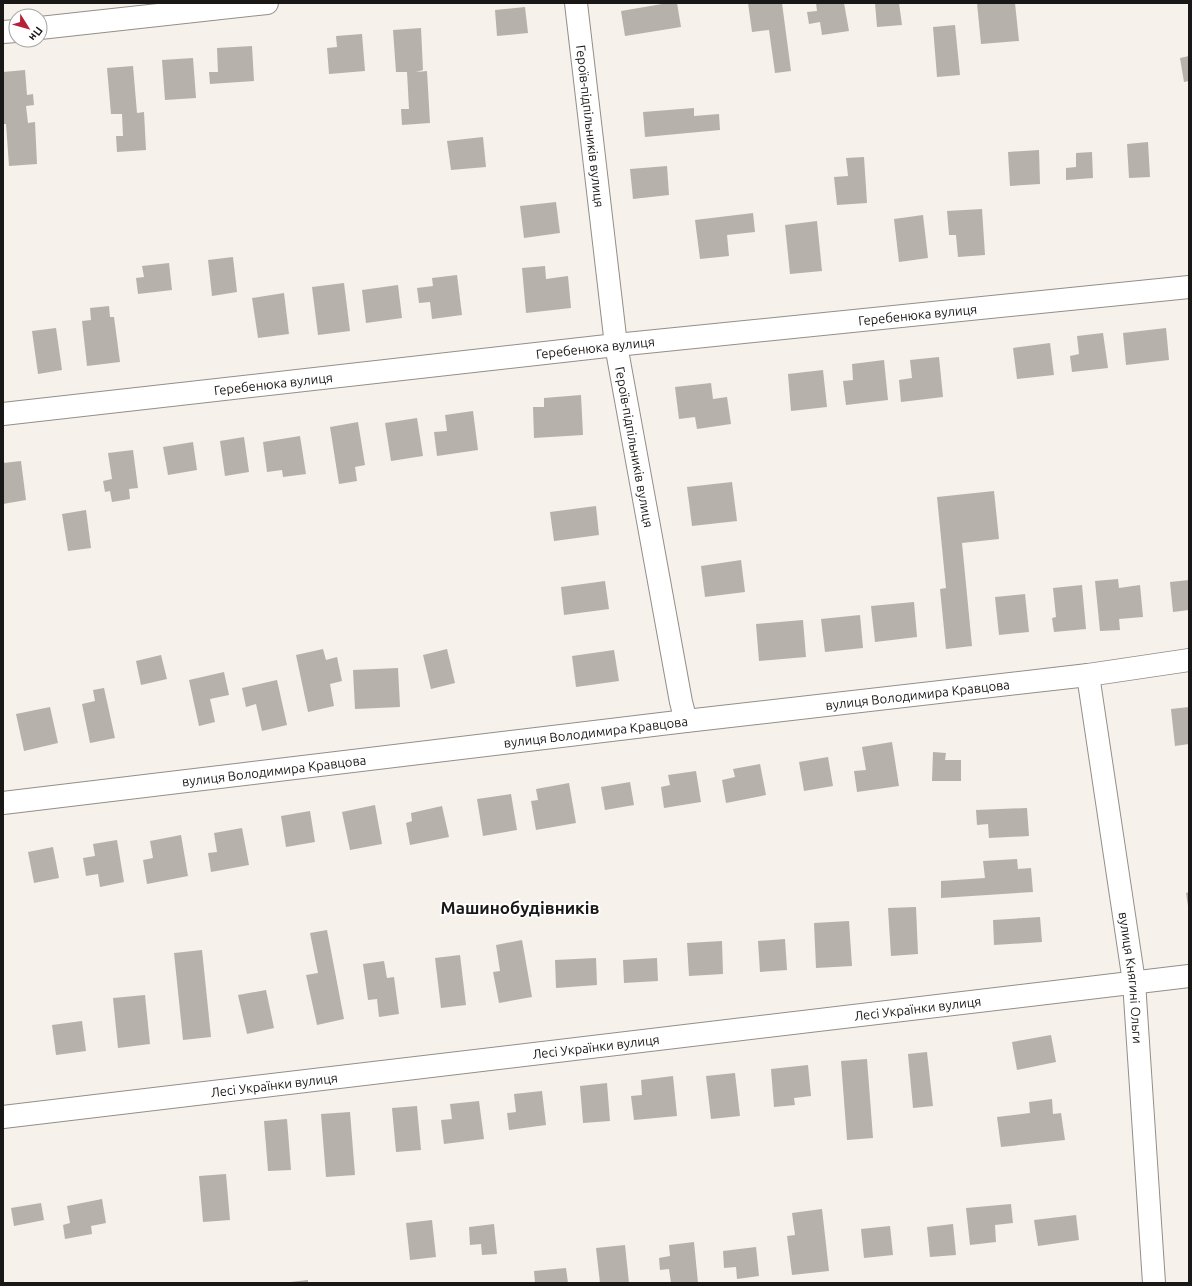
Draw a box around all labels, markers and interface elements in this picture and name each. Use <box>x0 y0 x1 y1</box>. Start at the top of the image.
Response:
north arrow <box>8 8 48 48</box>
text: Пн <box>27 25 45 43</box>
street label: Героїв-підпільників вулиця <box>574 44 607 208</box>
street label: Геребенюка вулиця <box>858 301 978 327</box>
street label: Геребенюка вулиця <box>535 334 655 361</box>
street label: Героїв-підпільників вулиця <box>613 365 656 529</box>
street label: Геребенюка вулиця <box>213 370 333 397</box>
street label: вулиця Володимира Кравцова <box>825 677 1010 712</box>
street label: вулиця Володимира Кравцова <box>503 714 689 750</box>
street label: вулиця Володимира Кравцова <box>181 752 367 788</box>
district label: Машинобудівників <box>441 898 599 917</box>
street label: вулиця Княгині Ольги <box>1117 911 1145 1044</box>
street label: Лесі Українки вулиця <box>853 994 982 1023</box>
street label: Лесі Українки вулиця <box>532 1032 660 1061</box>
street label: Лесі Українки вулиця <box>210 1070 338 1099</box>

